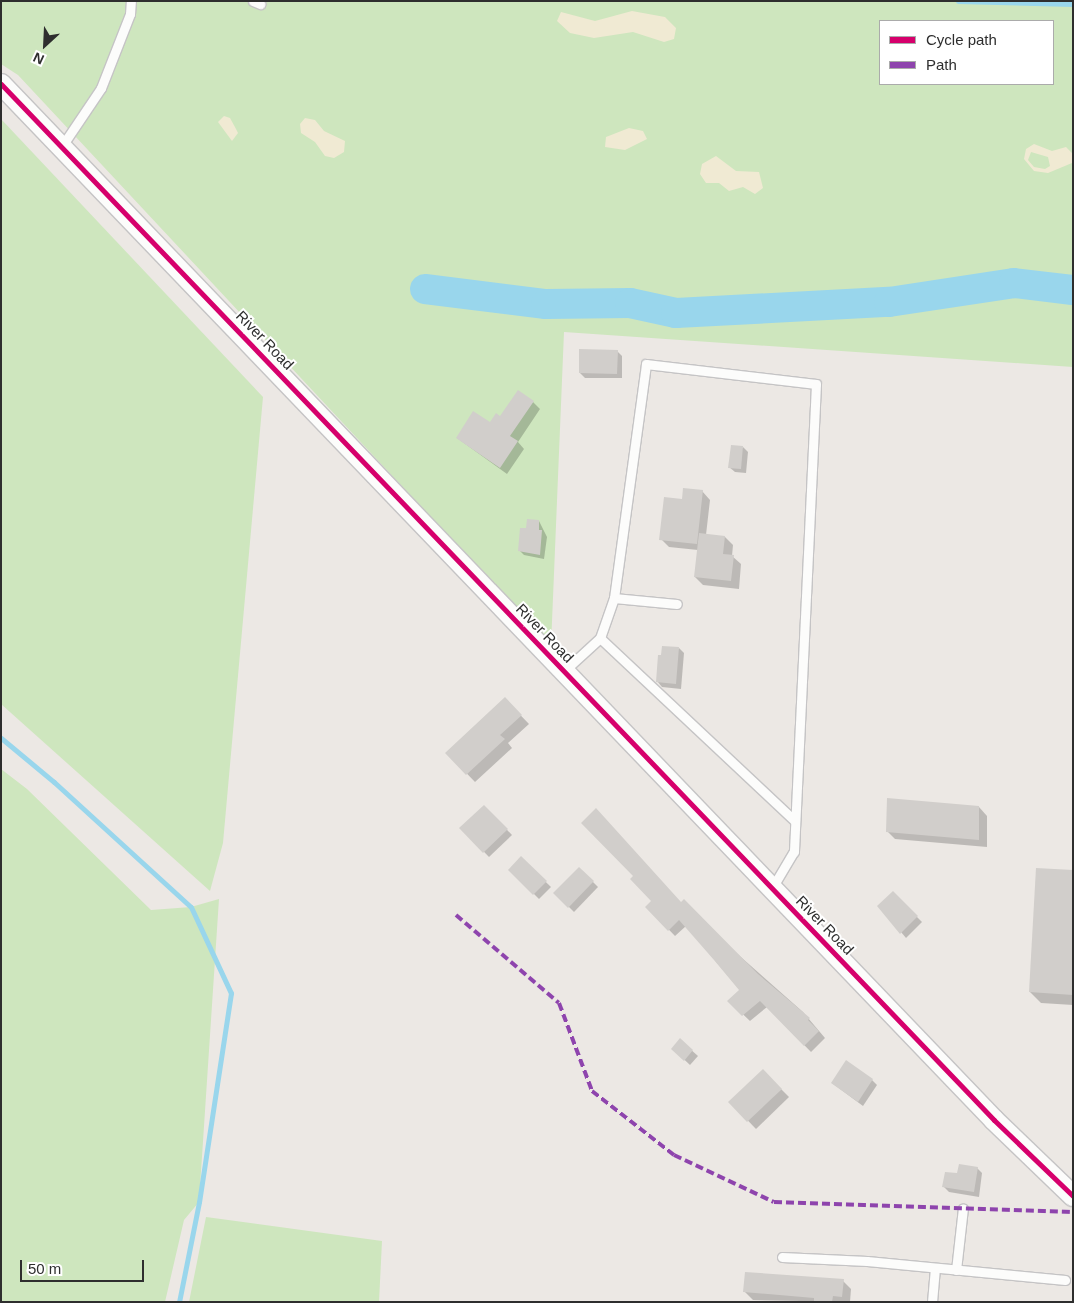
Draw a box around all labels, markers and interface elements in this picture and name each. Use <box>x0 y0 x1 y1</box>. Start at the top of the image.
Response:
north arrow <box>20 20 70 70</box>
legend <box>879 20 1054 85</box>
text: Cycle path <box>926 31 997 48</box>
text: N <box>31 49 47 68</box>
text: Path <box>926 56 957 73</box>
street label: River Road <box>232 307 298 373</box>
street label: River Road <box>512 600 578 666</box>
street label: River Road <box>792 892 858 958</box>
scale bar <box>22 1250 146 1282</box>
text: 50 m <box>28 1260 61 1277</box>

